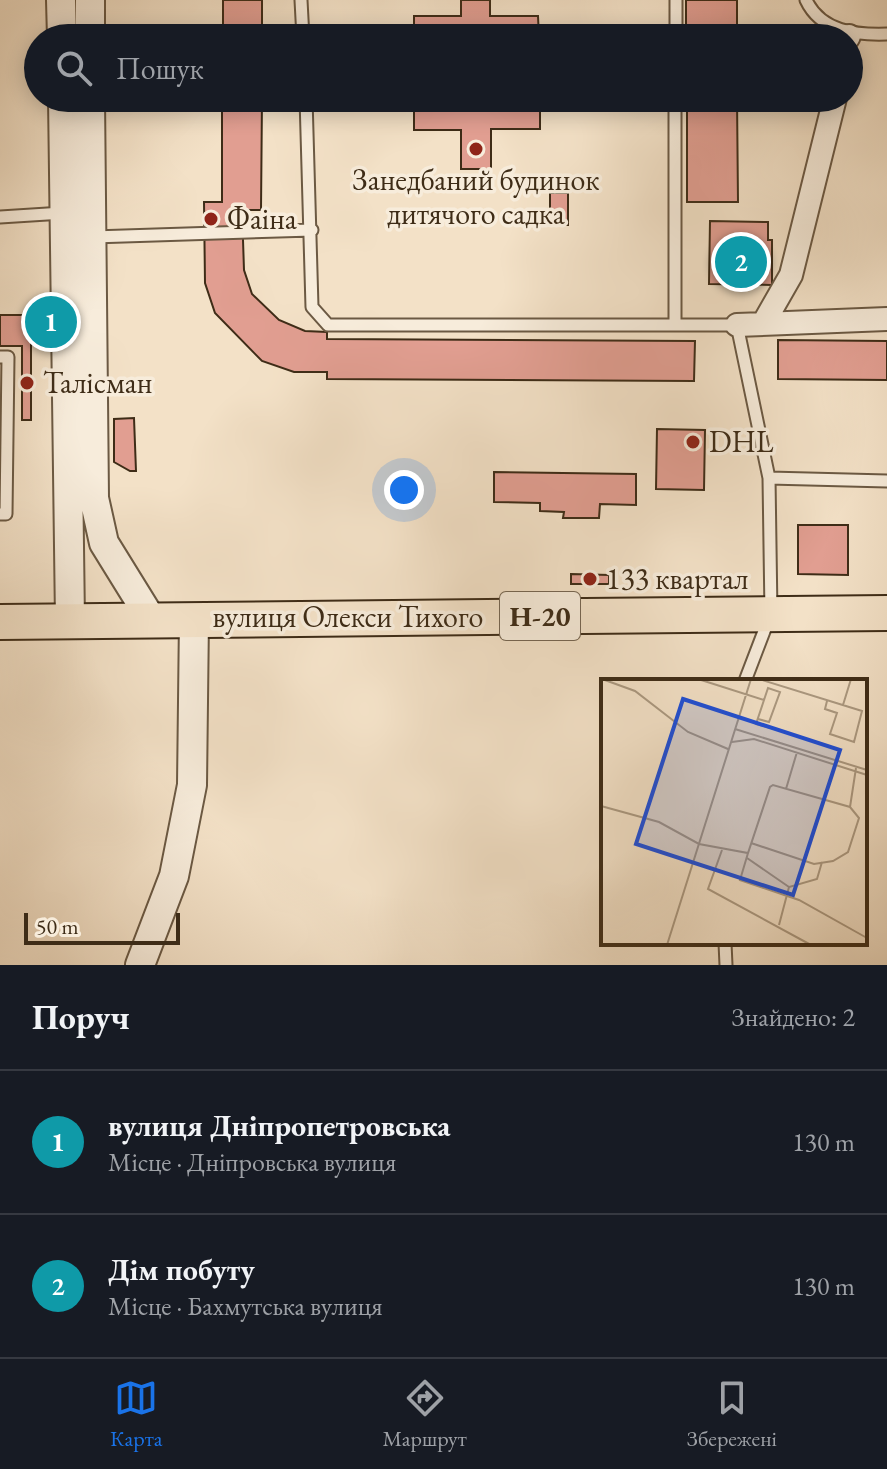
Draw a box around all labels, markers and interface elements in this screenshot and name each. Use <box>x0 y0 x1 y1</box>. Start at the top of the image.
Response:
search box <box>24 24 863 112</box>
icon: search <box>52 46 96 90</box>
text: Пошук <box>116 49 204 88</box>
marker: Занедбаний будинок дитячого садка <box>467 140 485 158</box>
place label: Занедбаний будинок дитячого садка <box>352 160 600 233</box>
place label: Фаіна <box>227 199 297 238</box>
marker: Фаіна <box>202 210 220 228</box>
pin: 2 <box>715 232 767 292</box>
pin: 1 <box>25 292 77 352</box>
place label: Талісман <box>43 363 152 402</box>
marker: Талісман <box>18 374 36 392</box>
place label: DHL <box>709 422 774 461</box>
marker: DHL <box>684 433 702 451</box>
your location <box>384 470 424 510</box>
place label: 133 квартал <box>606 559 749 598</box>
marker: 133 квартал <box>581 570 599 588</box>
road number: Н-20 <box>500 592 580 640</box>
street label: вулиця Олекси Тихого <box>213 597 483 636</box>
inset map <box>601 679 867 945</box>
scale bar <box>24 909 180 945</box>
text: 50 m <box>36 912 79 941</box>
text: Поруч <box>32 995 130 1039</box>
text: Знайдено: 2 <box>732 1000 855 1034</box>
text: вулиця Дніпропетровська <box>108 1106 450 1145</box>
text: 1 <box>51 1125 65 1159</box>
text: 130 m <box>792 1125 855 1159</box>
text: Місце · Дніпровська вулиця <box>108 1145 396 1179</box>
text: Дім побуту <box>108 1250 255 1289</box>
text: 2 <box>51 1269 65 1303</box>
text: 130 m <box>792 1269 855 1303</box>
text: Місце · Бахмутська вулиця <box>108 1289 383 1323</box>
tab: Карта <box>110 1376 163 1453</box>
tab: Маршрут <box>382 1376 467 1453</box>
tab: Збережені <box>687 1376 777 1453</box>

